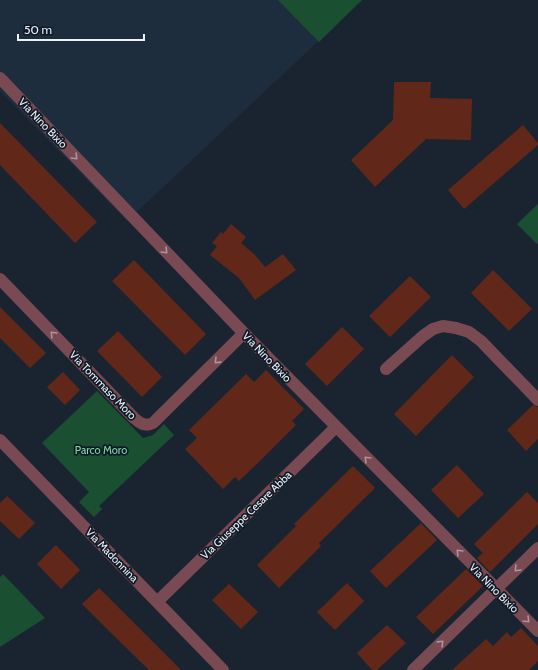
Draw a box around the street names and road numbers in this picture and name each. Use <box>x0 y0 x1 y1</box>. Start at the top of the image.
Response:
street label: Via Nino Bixio <box>16 95 70 151</box>
street label: Via Nino Bixio <box>240 329 294 385</box>
street label: Via Tommaso Moro <box>67 348 139 422</box>
street label: Via Giuseppe Cesare Abba <box>198 467 295 562</box>
street label: Via Madonnina <box>83 525 142 585</box>
street label: Via Nino Bixio <box>466 560 522 616</box>

